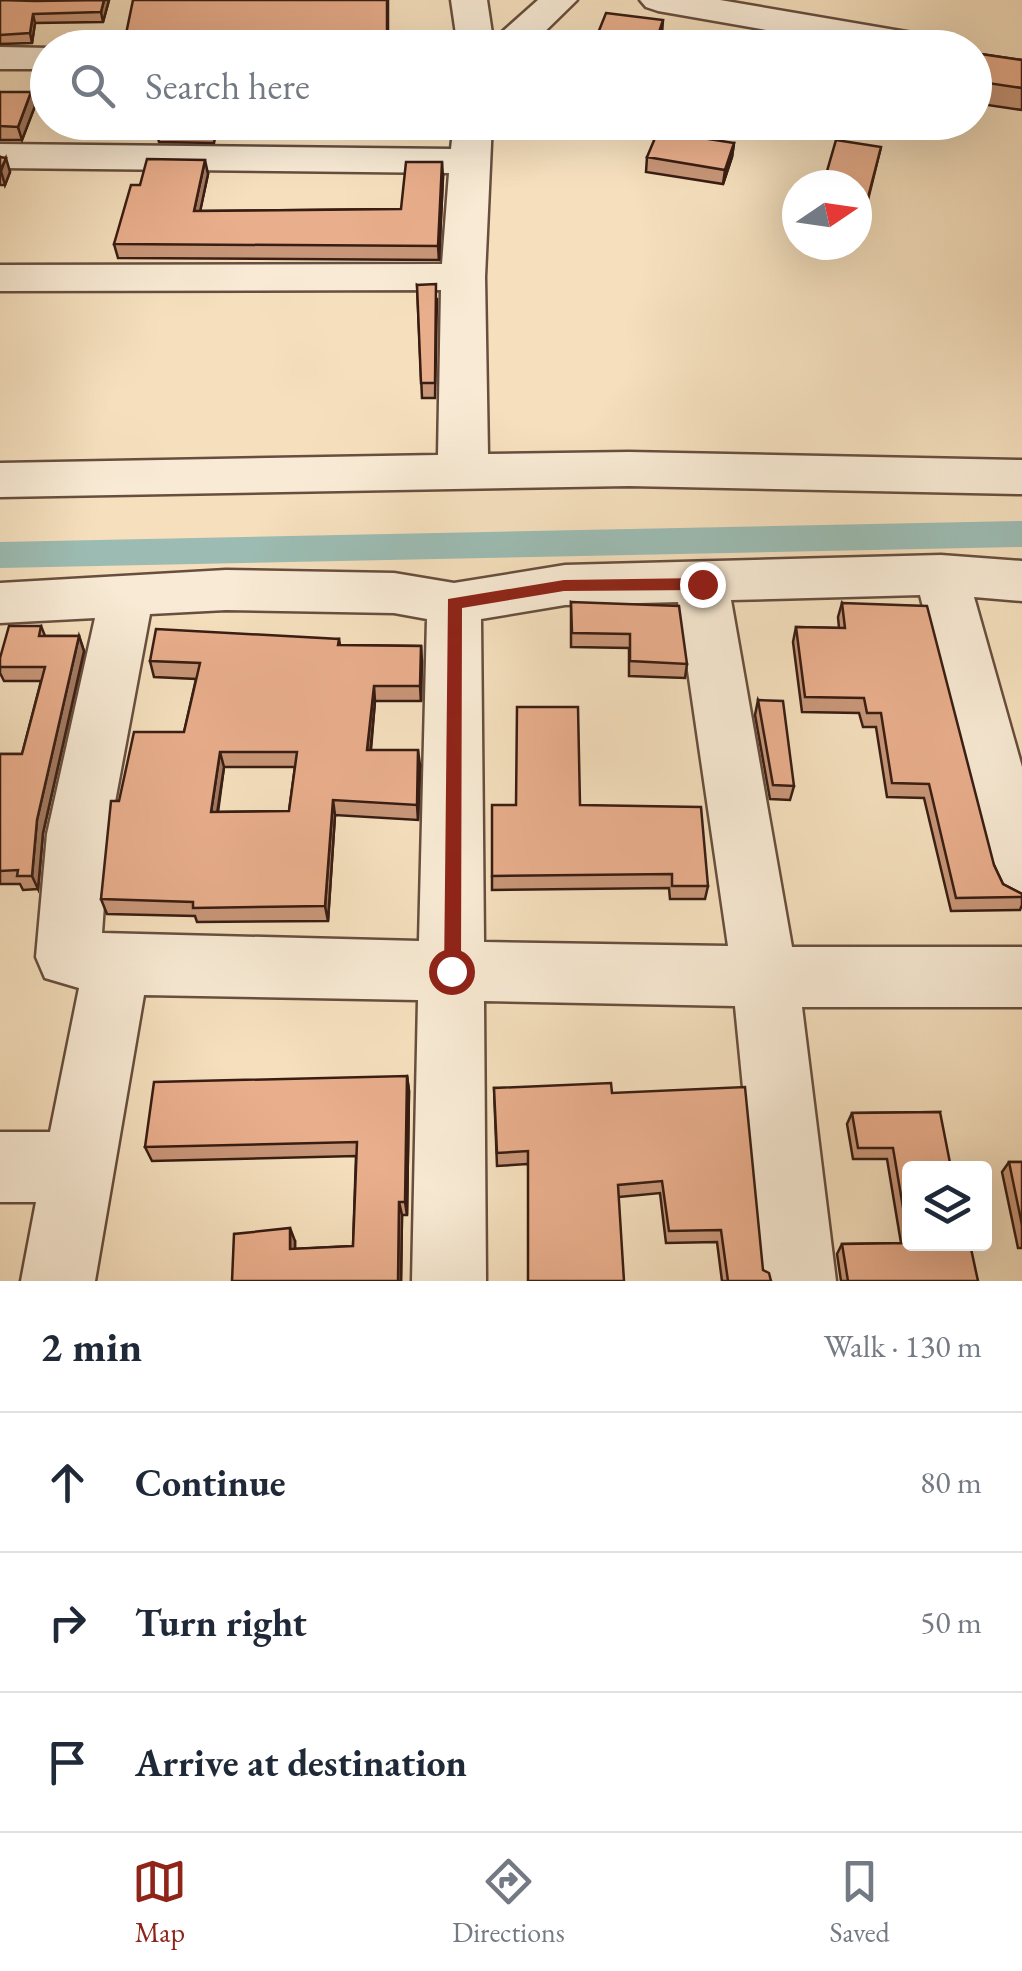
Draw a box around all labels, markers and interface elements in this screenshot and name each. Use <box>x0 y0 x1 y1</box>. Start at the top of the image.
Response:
search box <box>30 30 992 140</box>
icon: search <box>65 58 120 113</box>
text: Search here <box>145 61 310 110</box>
north arrow <box>782 170 872 260</box>
route end <box>680 562 726 608</box>
route start <box>429 949 475 995</box>
map controls <box>902 1161 992 1251</box>
button: layers <box>902 1161 992 1251</box>
text: 2 min <box>40 1319 142 1374</box>
text: Walk · 130 m <box>824 1325 982 1367</box>
icon: ahead <box>40 1455 95 1510</box>
text: Continue <box>135 1458 286 1507</box>
text: 80 m <box>920 1461 982 1503</box>
icon: right <box>40 1595 95 1650</box>
text: Turn right <box>135 1598 307 1647</box>
text: 50 m <box>920 1601 982 1643</box>
icon: arrive <box>40 1735 95 1790</box>
text: Arrive at destination <box>135 1738 467 1787</box>
tab: Map <box>132 1854 187 1950</box>
tab: Directions <box>452 1854 565 1950</box>
tab: Saved <box>830 1854 890 1950</box>

